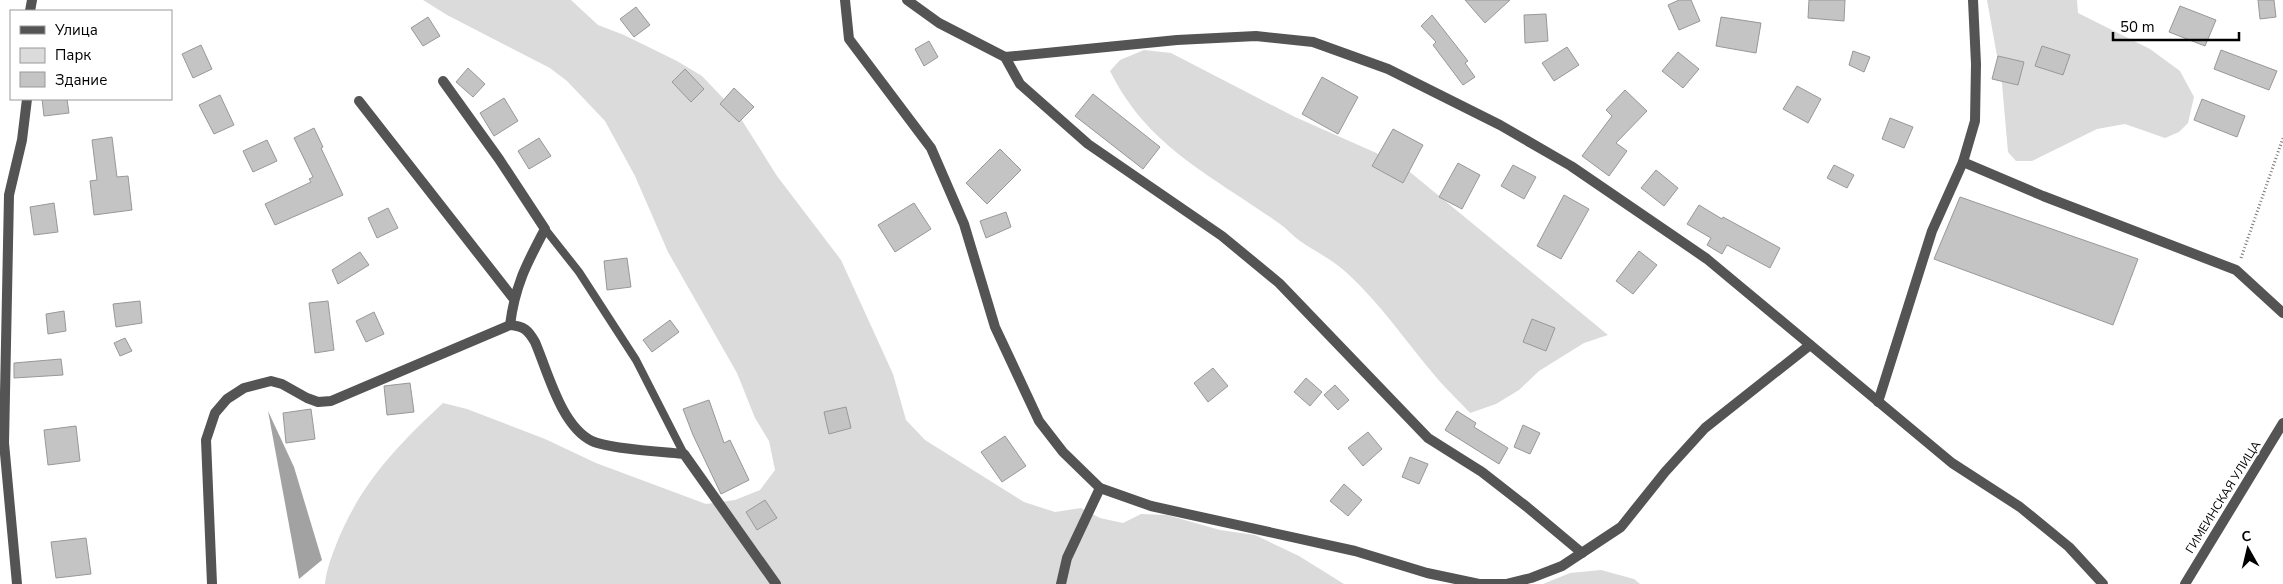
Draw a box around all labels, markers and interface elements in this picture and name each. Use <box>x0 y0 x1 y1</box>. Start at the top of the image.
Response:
legend <box>10 10 172 100</box>
scale bar <box>2113 10 2239 42</box>
text: 50 m <box>2120 17 2155 37</box>
text: Улица <box>54 20 98 40</box>
text: Парк <box>55 45 91 65</box>
text: Здание <box>55 70 107 90</box>
street label: ГИМЕИНСКАЯ УЛИЦА <box>2183 438 2263 556</box>
north arrow <box>2223 524 2273 574</box>

